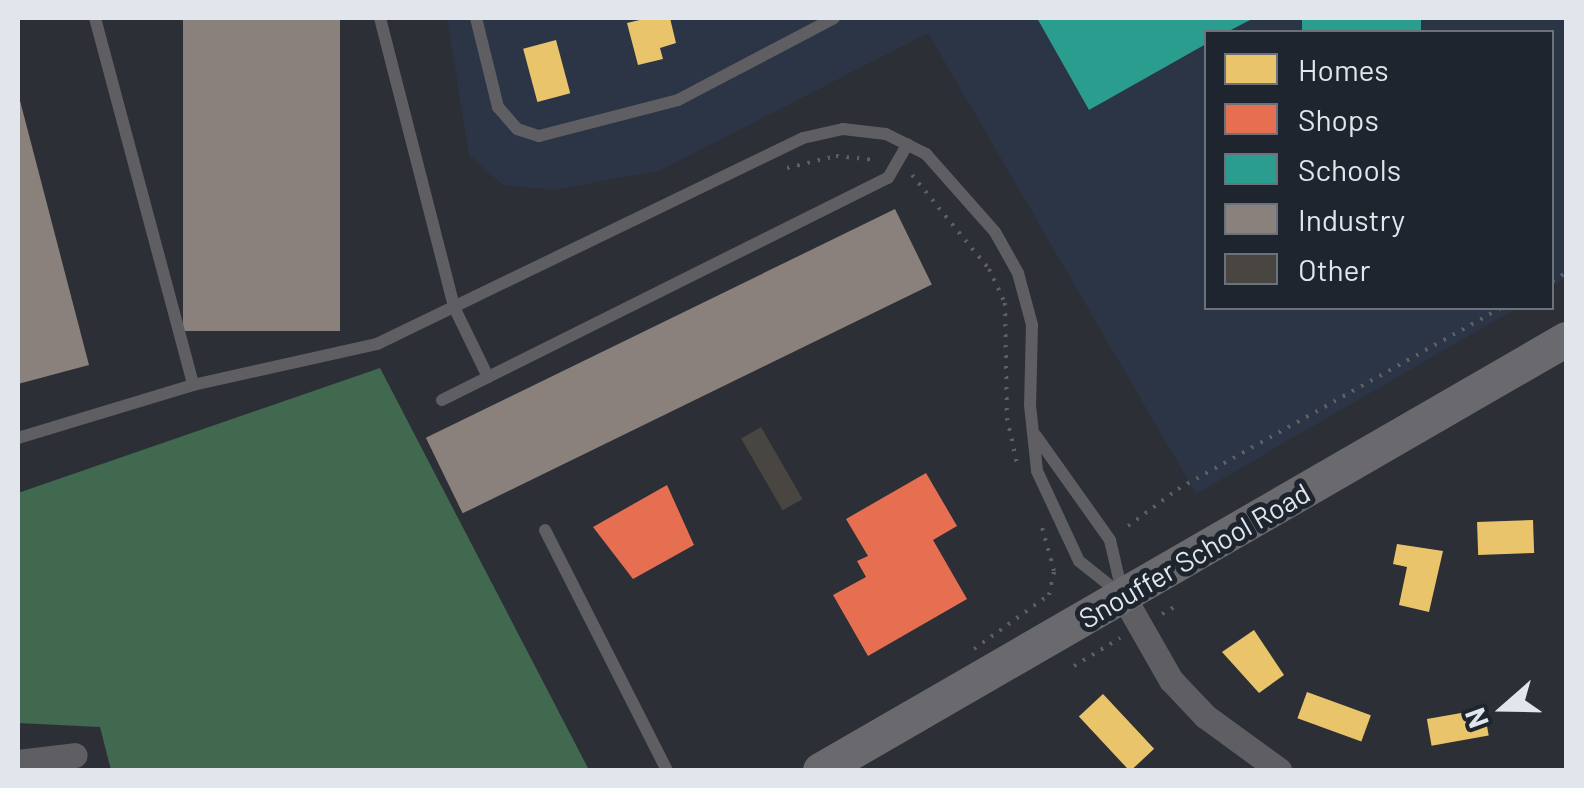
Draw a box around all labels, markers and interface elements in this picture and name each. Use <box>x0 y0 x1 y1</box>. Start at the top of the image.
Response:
legend <box>1204 30 1554 310</box>
text: Homes <box>1298 51 1389 87</box>
text: Shops <box>1298 101 1379 137</box>
text: Schools <box>1298 151 1401 187</box>
text: Industry <box>1298 201 1405 237</box>
text: Other <box>1298 251 1370 287</box>
street label: Snouffer School Road <box>1073 475 1315 635</box>
north arrow <box>1454 658 1554 758</box>
text: N <box>1457 704 1495 733</box>

